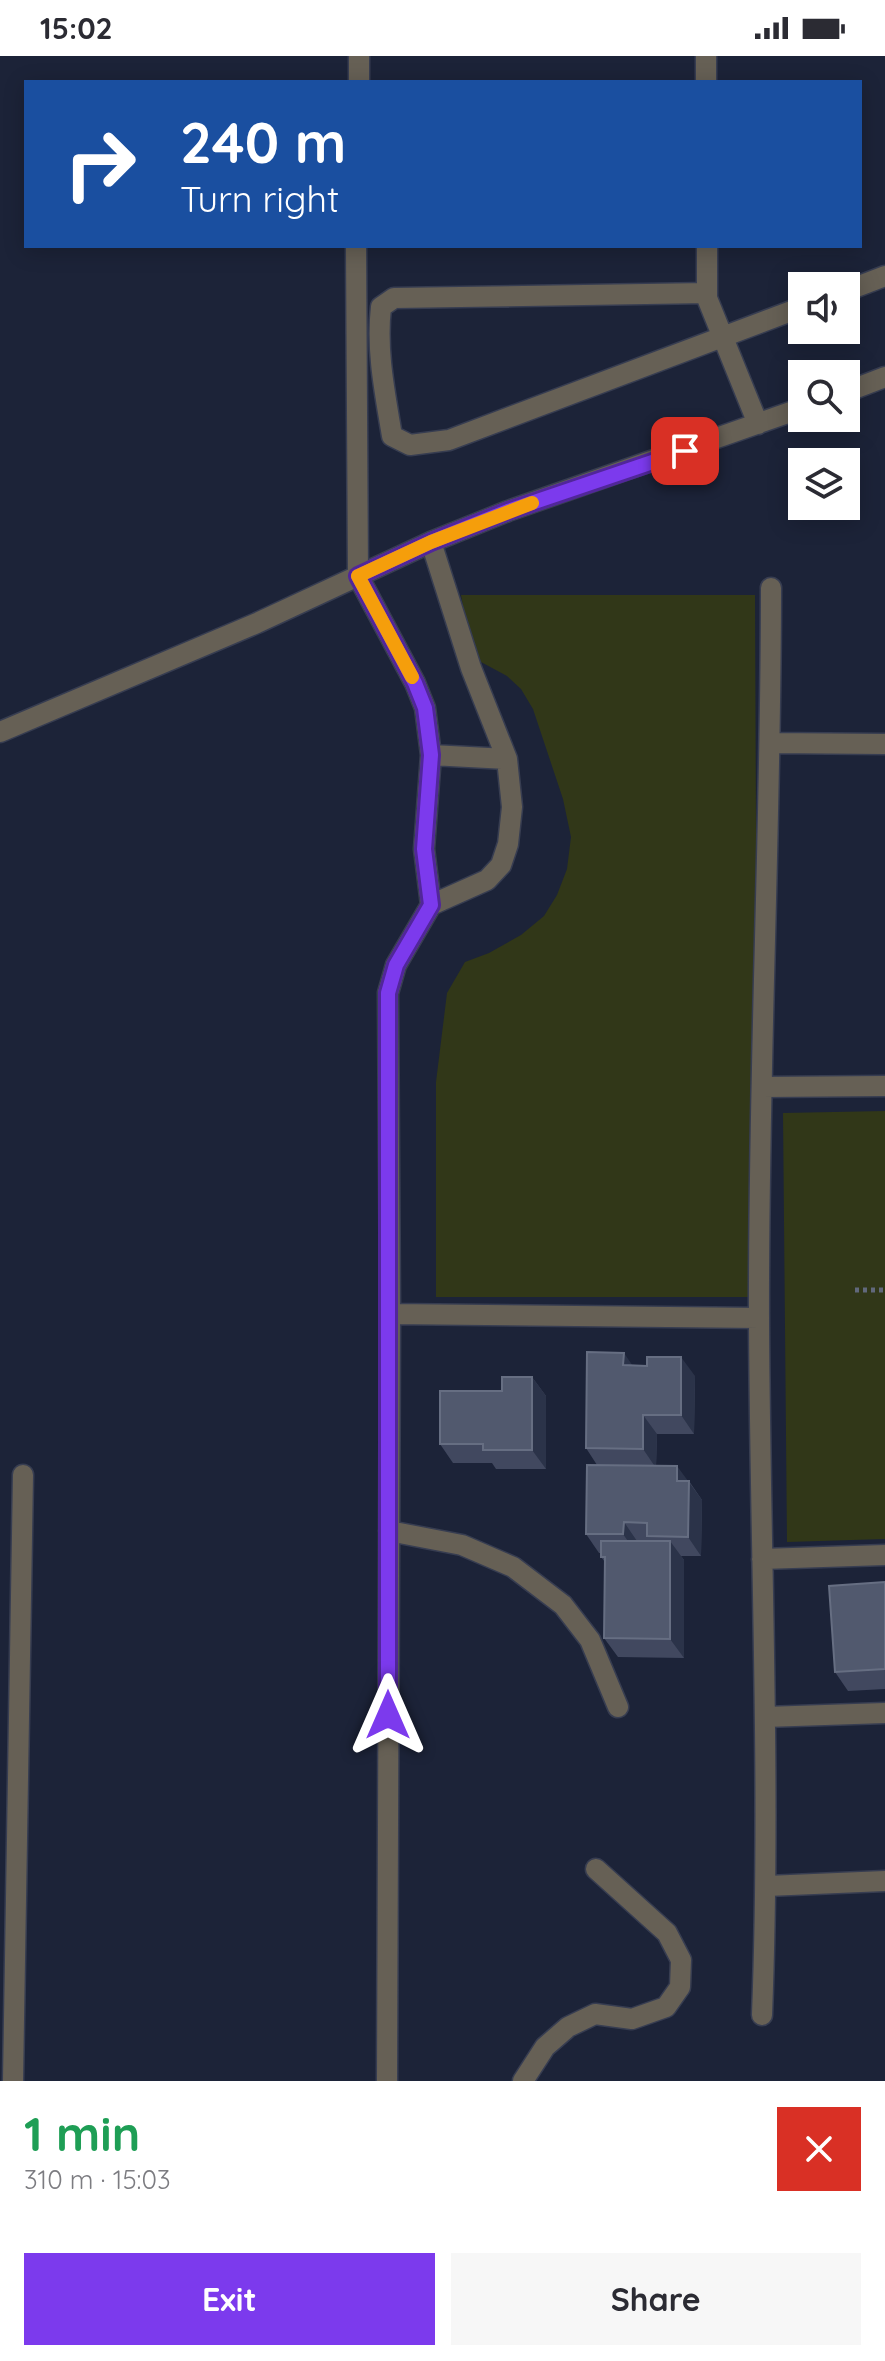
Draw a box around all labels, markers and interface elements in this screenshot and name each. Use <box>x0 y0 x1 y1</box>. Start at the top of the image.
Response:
text: 15:02 <box>40 9 113 47</box>
text: 240 m <box>180 107 347 177</box>
icon: right <box>48 112 152 216</box>
text: Turn right <box>180 176 339 221</box>
map controls <box>788 272 860 520</box>
button: sound <box>788 272 860 344</box>
button: search <box>788 360 860 432</box>
pin <box>651 417 719 485</box>
icon: arrive <box>663 429 707 473</box>
button: layers <box>788 448 860 520</box>
position arrow <box>346 1673 430 1757</box>
text: 1 min <box>24 2103 140 2163</box>
button: close <box>777 2107 861 2191</box>
text: 310 m · 15:03 <box>24 2163 171 2196</box>
button: Exit <box>24 2253 435 2345</box>
button: Share <box>451 2253 861 2345</box>

